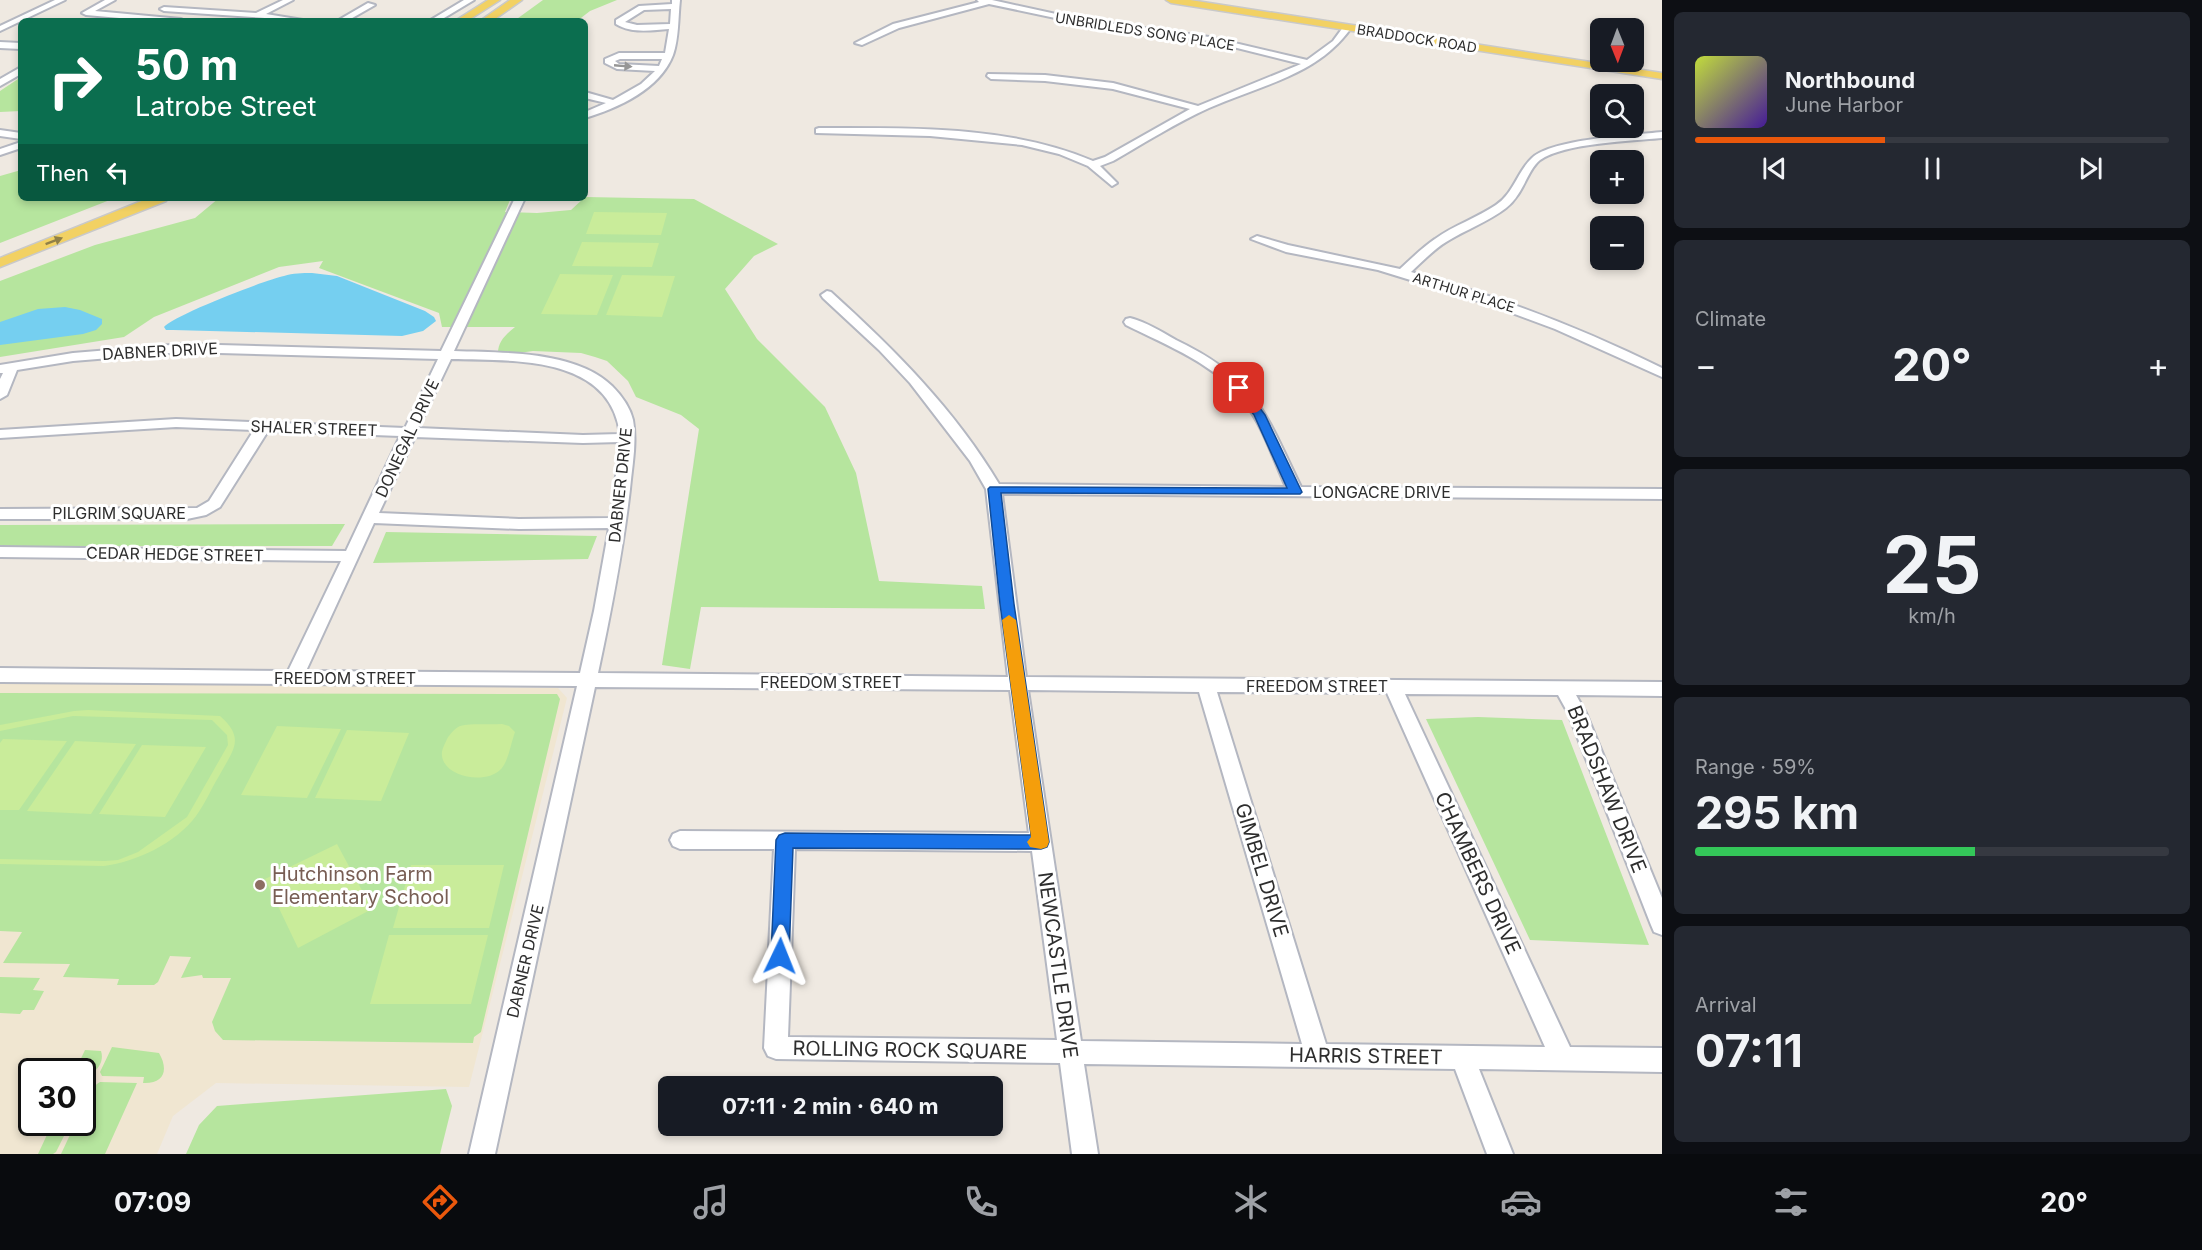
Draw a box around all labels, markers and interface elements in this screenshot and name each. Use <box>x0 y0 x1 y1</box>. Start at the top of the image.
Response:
street label: UNBRIDLEDS SONG PLACE <box>1054 8 1236 54</box>
north arrow <box>1590 18 1644 72</box>
map controls <box>1590 18 1644 270</box>
street label: BRADDOCK ROAD <box>1356 20 1478 56</box>
text: 50 m <box>135 39 238 90</box>
icon: right <box>36 42 114 120</box>
one-way arrow <box>614 61 633 71</box>
text: Northbound <box>1785 67 1915 93</box>
button: search <box>1590 84 1644 138</box>
text: Latrobe Street <box>135 90 316 123</box>
text: June Harbor <box>1785 93 1903 117</box>
button: + <box>1590 150 1644 204</box>
icon: previous <box>1758 152 1791 185</box>
icon: pause <box>1916 152 1949 185</box>
icon: next <box>2074 152 2107 185</box>
icon: left <box>101 156 134 189</box>
text: Then <box>36 160 89 186</box>
button: − <box>1590 216 1644 270</box>
one-way arrow <box>45 236 63 245</box>
street label: ARTHUR PLACE <box>1411 268 1517 316</box>
text: Climate <box>1695 307 1766 331</box>
text: 20° <box>1892 337 1972 392</box>
street label: DABNER DRIVE <box>102 338 218 364</box>
text: − <box>1695 345 1717 385</box>
text: + <box>2147 345 2169 385</box>
pin <box>1213 362 1264 413</box>
icon: arrive <box>1222 371 1255 404</box>
street label: DONEGAL DRIVE <box>371 376 443 500</box>
street label: SHALER STREET <box>250 416 378 440</box>
street label: DABNER DRIVE <box>604 426 636 544</box>
street label: LONGACRE DRIVE <box>1313 482 1451 502</box>
street label: PILGRIM SQUARE <box>52 503 186 523</box>
text: 25 <box>1883 517 1982 612</box>
street label: CEDAR HEDGE STREET <box>86 542 264 566</box>
text: km/h <box>1908 604 1956 628</box>
street label: FREEDOM STREET <box>274 668 416 688</box>
street label: FREEDOM STREET <box>760 672 902 692</box>
street label: FREEDOM STREET <box>1246 676 1388 696</box>
street label: BRADSHAW DRIVE <box>1562 702 1652 876</box>
text: Range · 59% <box>1695 755 1816 779</box>
text: 295 km <box>1695 785 1859 840</box>
street label: CHAMBERS DRIVE <box>1430 788 1526 958</box>
street label: GIMBEL DRIVE <box>1230 800 1294 940</box>
place label: Hutchinson Farm Elementary School <box>272 862 449 909</box>
street label: NEWCASTLE DRIVE <box>1033 870 1083 1060</box>
marker: Hutchinson Farm Elementary School <box>253 878 267 892</box>
street label: DABNER DRIVE <box>502 902 548 1020</box>
position arrow <box>748 924 812 988</box>
text: Arrival <box>1695 993 1757 1017</box>
text: 07:11 <box>1695 1023 1803 1078</box>
street label: ROLLING ROCK SQUARE <box>792 1036 1028 1064</box>
street label: HARRIS STREET <box>1289 1043 1443 1069</box>
speed limit sign: 30 <box>18 1058 96 1136</box>
text: 07:11 · 2 min · 640 m <box>722 1093 939 1119</box>
icon: directions <box>419 1181 461 1223</box>
icon: music <box>690 1181 732 1223</box>
icon: phone <box>960 1181 1002 1223</box>
icon: climate <box>1230 1181 1272 1223</box>
icon: car <box>1500 1181 1542 1223</box>
icon: filters <box>1770 1181 1812 1223</box>
text: 07:09 <box>114 1186 191 1219</box>
text: 20° <box>2040 1186 2088 1219</box>

